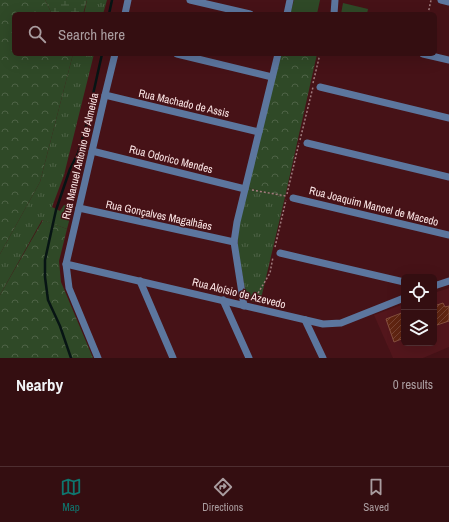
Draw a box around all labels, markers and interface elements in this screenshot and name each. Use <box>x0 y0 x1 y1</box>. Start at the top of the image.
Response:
search box <box>12 12 437 56</box>
icon: search <box>26 23 48 45</box>
text: Search here <box>58 24 125 45</box>
street label: Rua Machado de Assis <box>137 86 231 120</box>
street label: Rua Manuel Antonio de Almeida <box>59 91 101 221</box>
street label: Rua Odorico Mendes <box>128 142 215 176</box>
street label: Rua Joaquim Manoel de Macedo <box>308 183 440 229</box>
street label: Rua Gonçalves Magalhães <box>105 197 214 233</box>
map controls <box>401 274 437 346</box>
button: locate <box>401 274 437 310</box>
street label: Rua Aloísio de Azevedo <box>191 275 287 311</box>
button: layers <box>401 310 437 346</box>
text: Nearby <box>16 373 63 396</box>
text: 0 results <box>393 376 433 393</box>
tab: Map <box>60 476 82 514</box>
tab: Directions <box>202 476 243 514</box>
tab: Saved <box>363 476 389 514</box>

